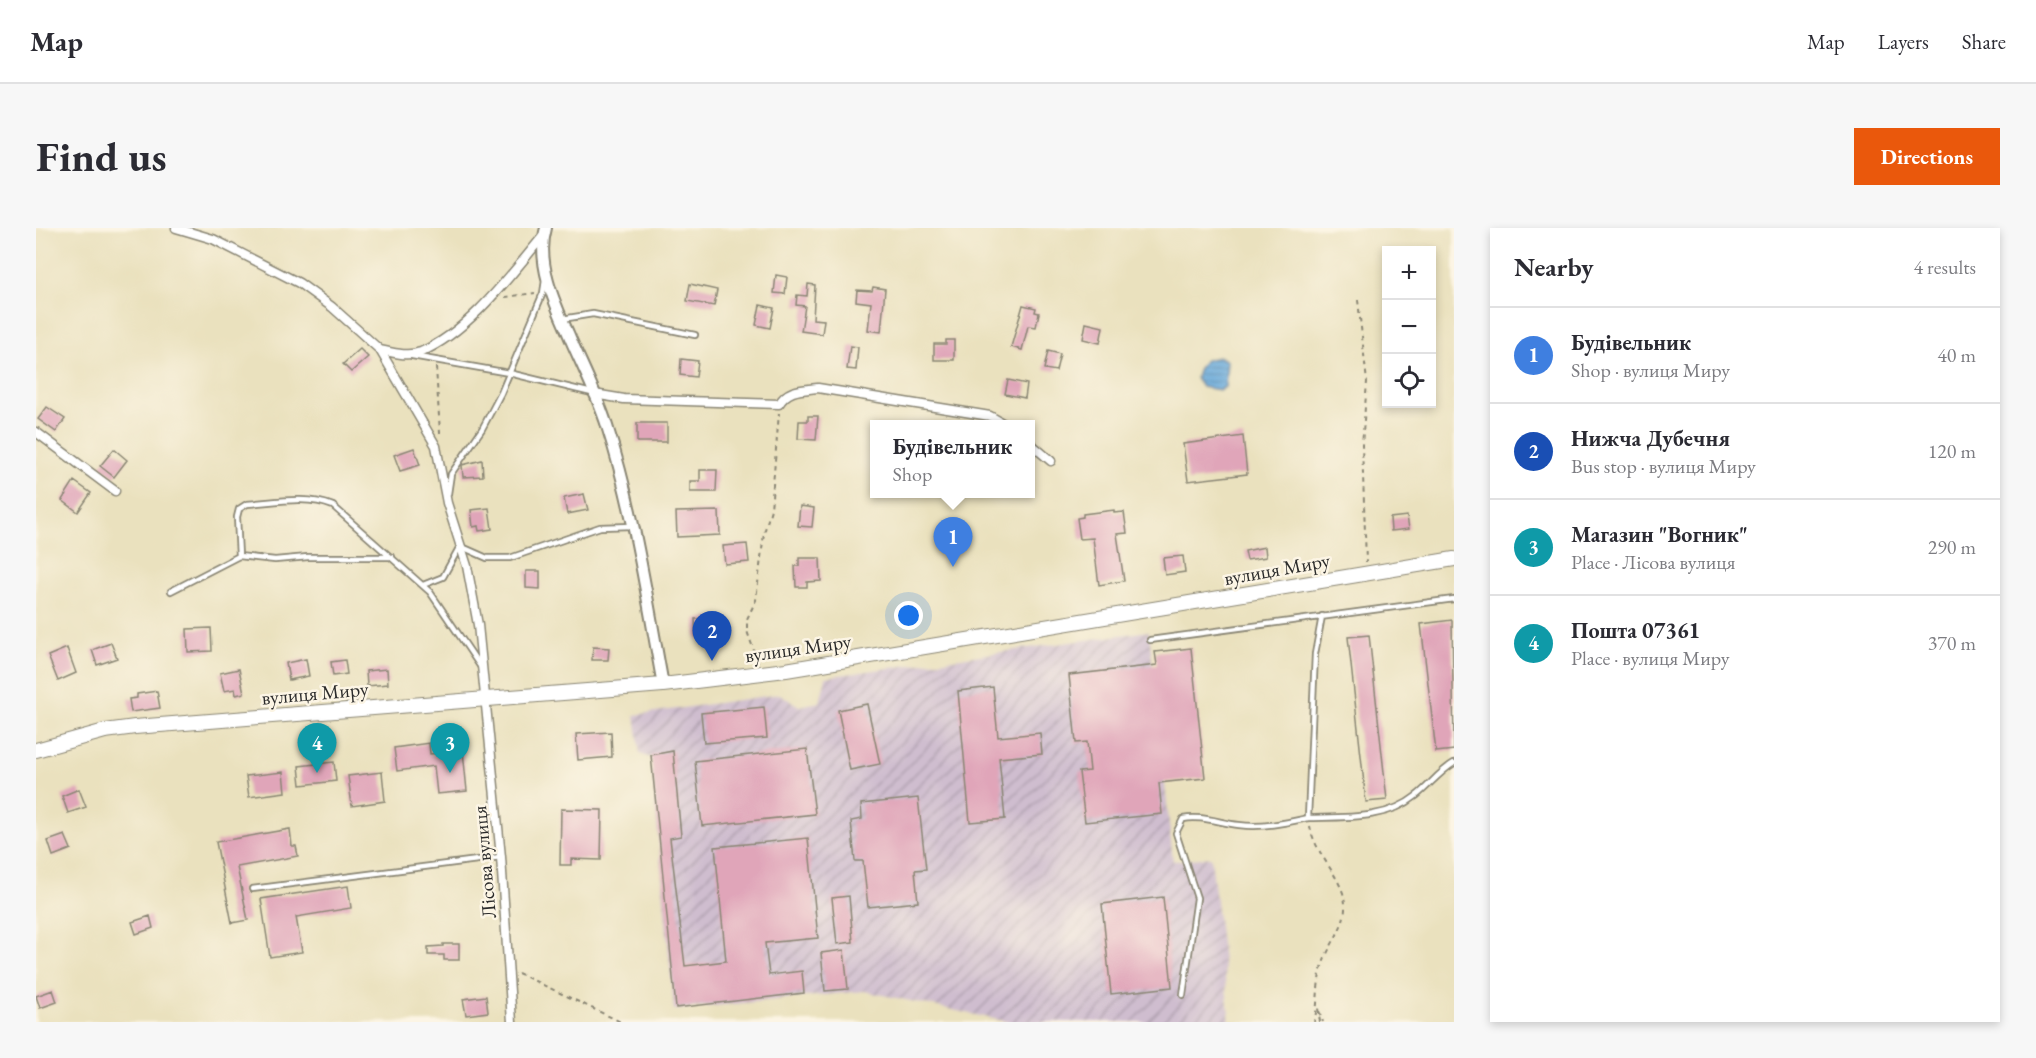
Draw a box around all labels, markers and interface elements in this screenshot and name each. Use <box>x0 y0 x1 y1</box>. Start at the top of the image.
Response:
text: Map <box>30 23 83 59</box>
text: Map <box>1807 28 1845 55</box>
text: Layers <box>1878 28 1929 55</box>
text: Share <box>1962 28 2006 55</box>
button: Directions <box>1854 128 2000 185</box>
text: Find us <box>36 129 167 184</box>
map controls <box>1382 246 1436 408</box>
button: + <box>1382 246 1436 300</box>
text: Nearby <box>1514 250 1594 284</box>
text: 4 results <box>1913 254 1976 280</box>
button: − <box>1382 300 1436 354</box>
text: Будівельник <box>1571 328 1691 357</box>
text: 1 <box>1528 342 1539 368</box>
text: 40 m <box>1937 342 1976 368</box>
button: locate <box>1382 354 1436 408</box>
text: Shop · вулиця Миру <box>1571 357 1730 383</box>
popup <box>870 420 1035 498</box>
text: Нижча Дубечня <box>1571 424 1730 453</box>
text: Будівельник <box>892 432 1013 461</box>
text: 2 <box>1528 438 1539 464</box>
text: 120 m <box>1928 438 1976 464</box>
text: Bus stop · вулиця Миру <box>1571 453 1756 479</box>
text: Shop <box>892 461 932 487</box>
pin: 1 <box>934 518 972 567</box>
text: Магазин "Вогник" <box>1571 520 1748 549</box>
text: 3 <box>1528 534 1539 560</box>
text: 290 m <box>1928 534 1976 560</box>
street label: вулиця Миру <box>1222 547 1332 591</box>
text: Place · Лісова вулиця <box>1571 549 1735 575</box>
your location <box>894 601 923 630</box>
pin: 2 <box>692 612 732 661</box>
text: Пошта 07361 <box>1571 616 1700 645</box>
street label: вулиця Миру <box>743 628 853 668</box>
text: 4 <box>1528 630 1539 656</box>
text: 370 m <box>1928 630 1976 656</box>
text: Place · вулиця Миру <box>1571 645 1729 671</box>
street label: вулиця Миру <box>261 675 370 711</box>
pin: 4 <box>298 724 336 773</box>
pin: 3 <box>430 724 470 773</box>
street label: Лісова вулиця <box>466 804 502 919</box>

